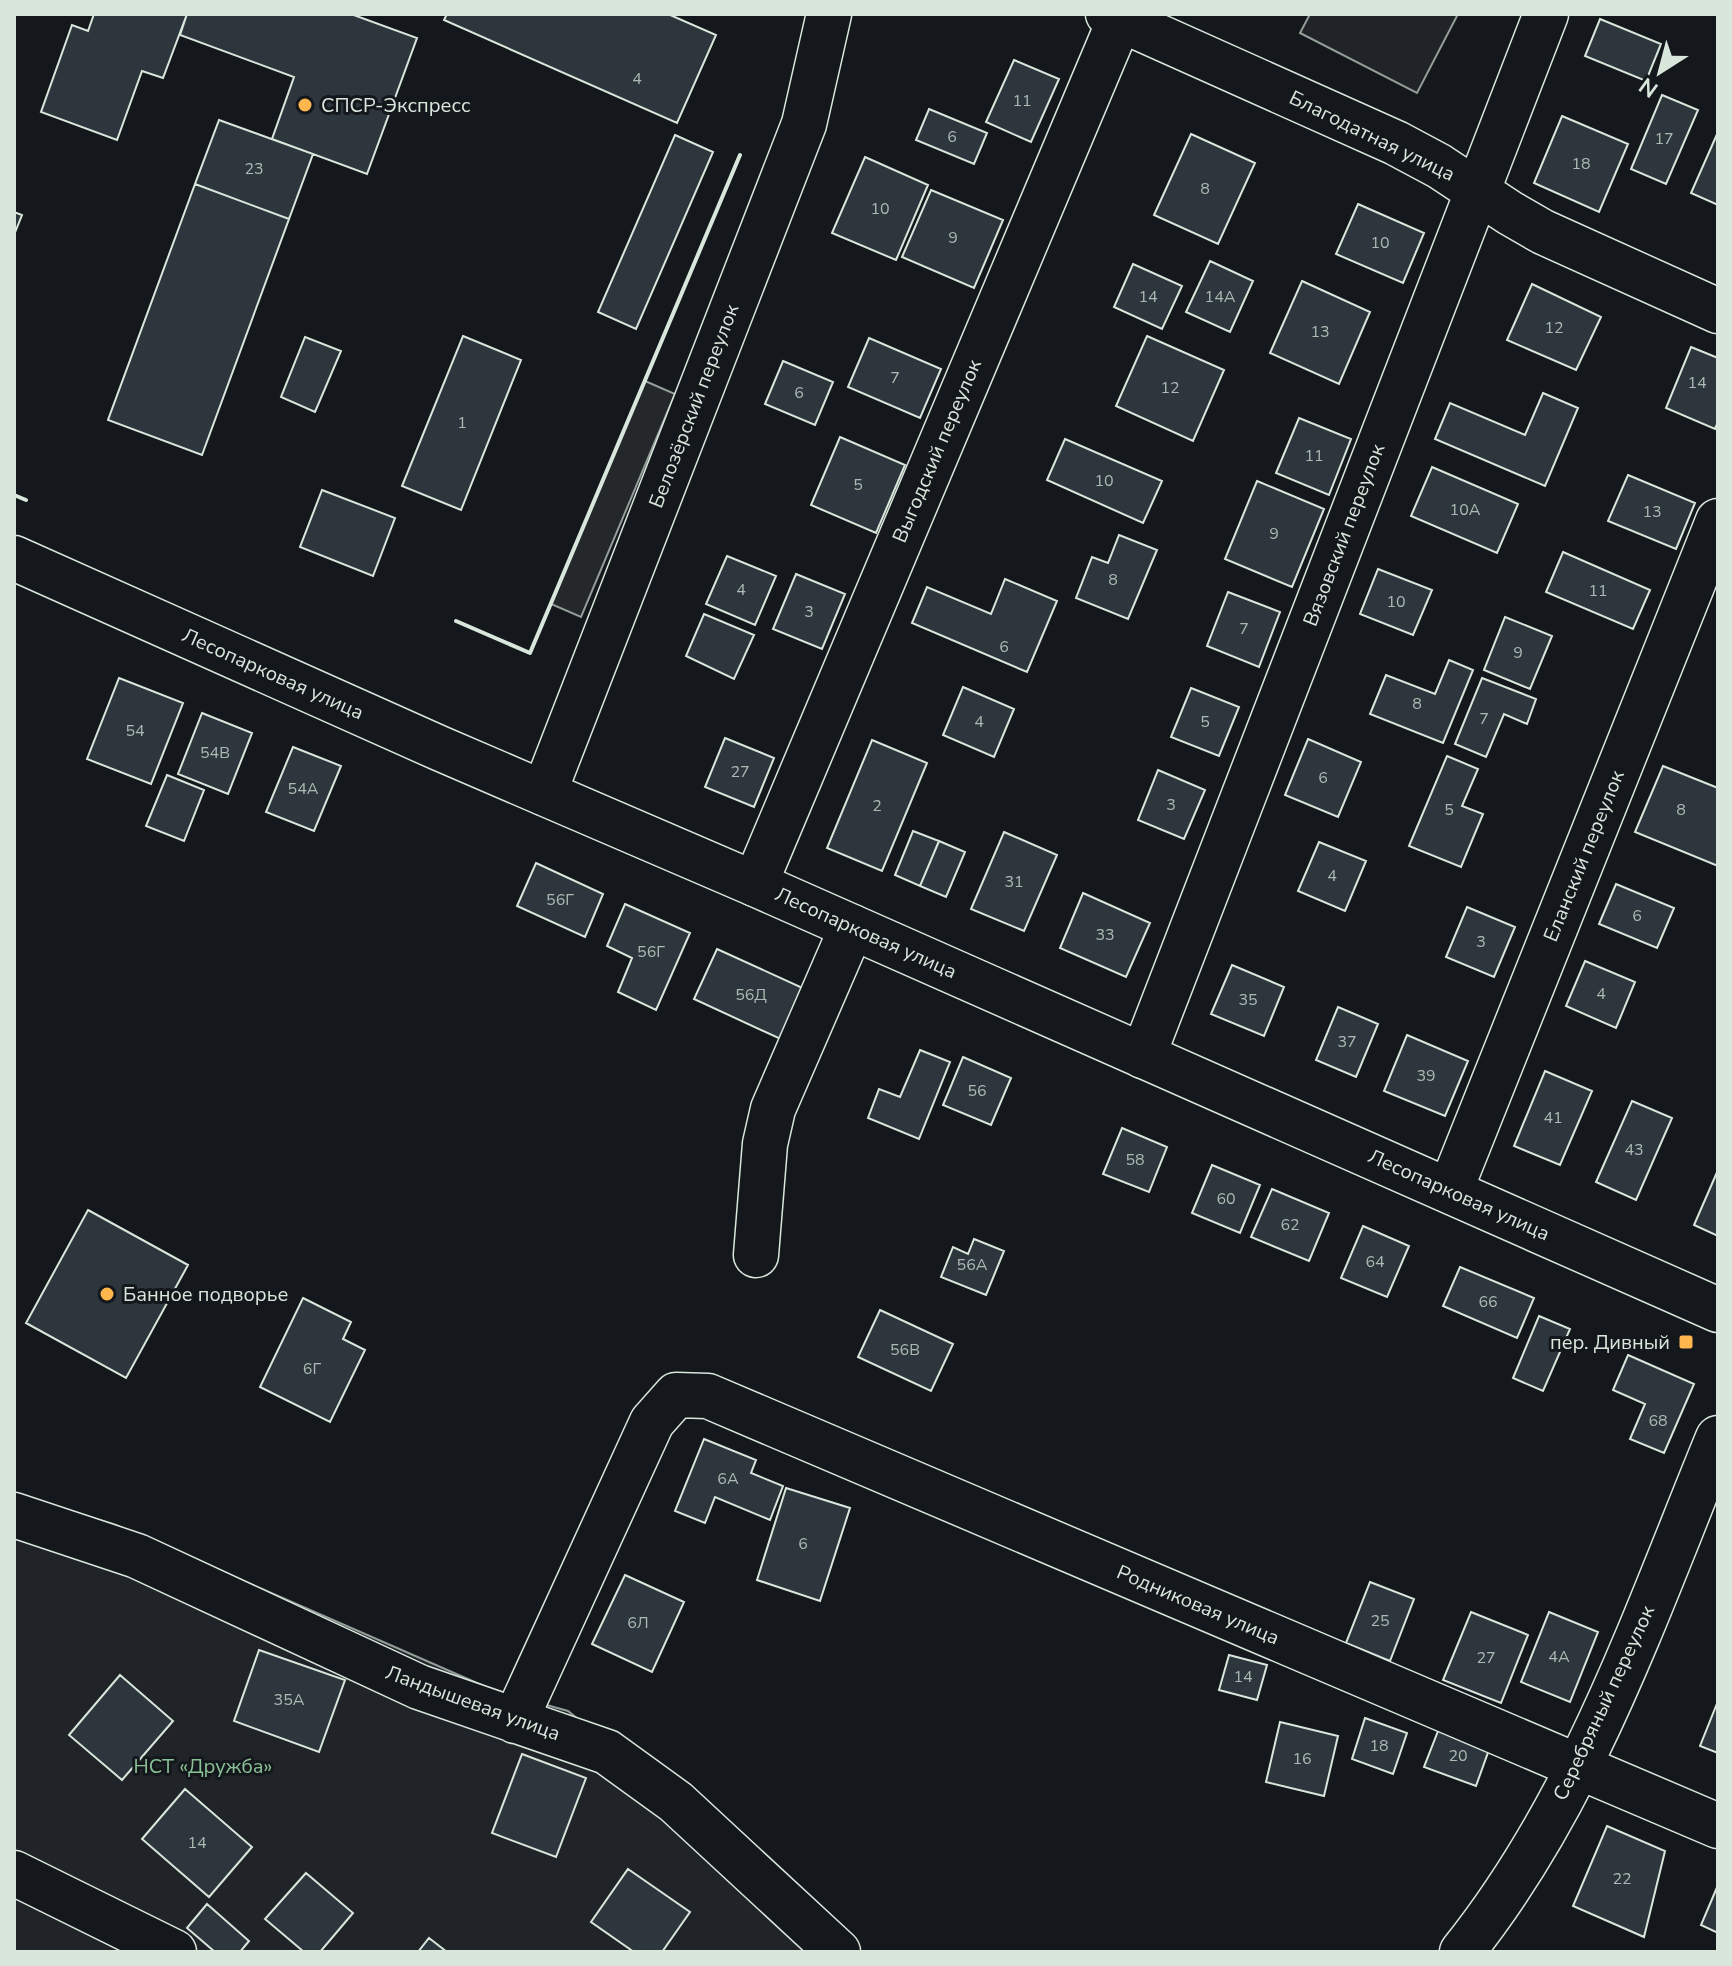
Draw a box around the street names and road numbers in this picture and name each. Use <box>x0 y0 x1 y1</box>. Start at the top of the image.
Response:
street label: Благодатная улица <box>1285 84 1459 188</box>
street label: Белозёрский переулок <box>643 300 746 512</box>
street label: Выгодский переулок <box>886 355 988 547</box>
street label: Вязовский переулок <box>1297 440 1391 630</box>
street label: Лесопарковая улица <box>178 622 368 726</box>
street label: Еланский переулок <box>1537 766 1631 946</box>
street label: Лесопарковая улица <box>771 881 961 985</box>
street label: Лесопарковая улица <box>1364 1143 1554 1247</box>
street label: Родниковая улица <box>1113 1559 1283 1651</box>
street label: Серебряный переулок <box>1547 1601 1661 1805</box>
street label: Ландышевая улица <box>382 1659 564 1747</box>

